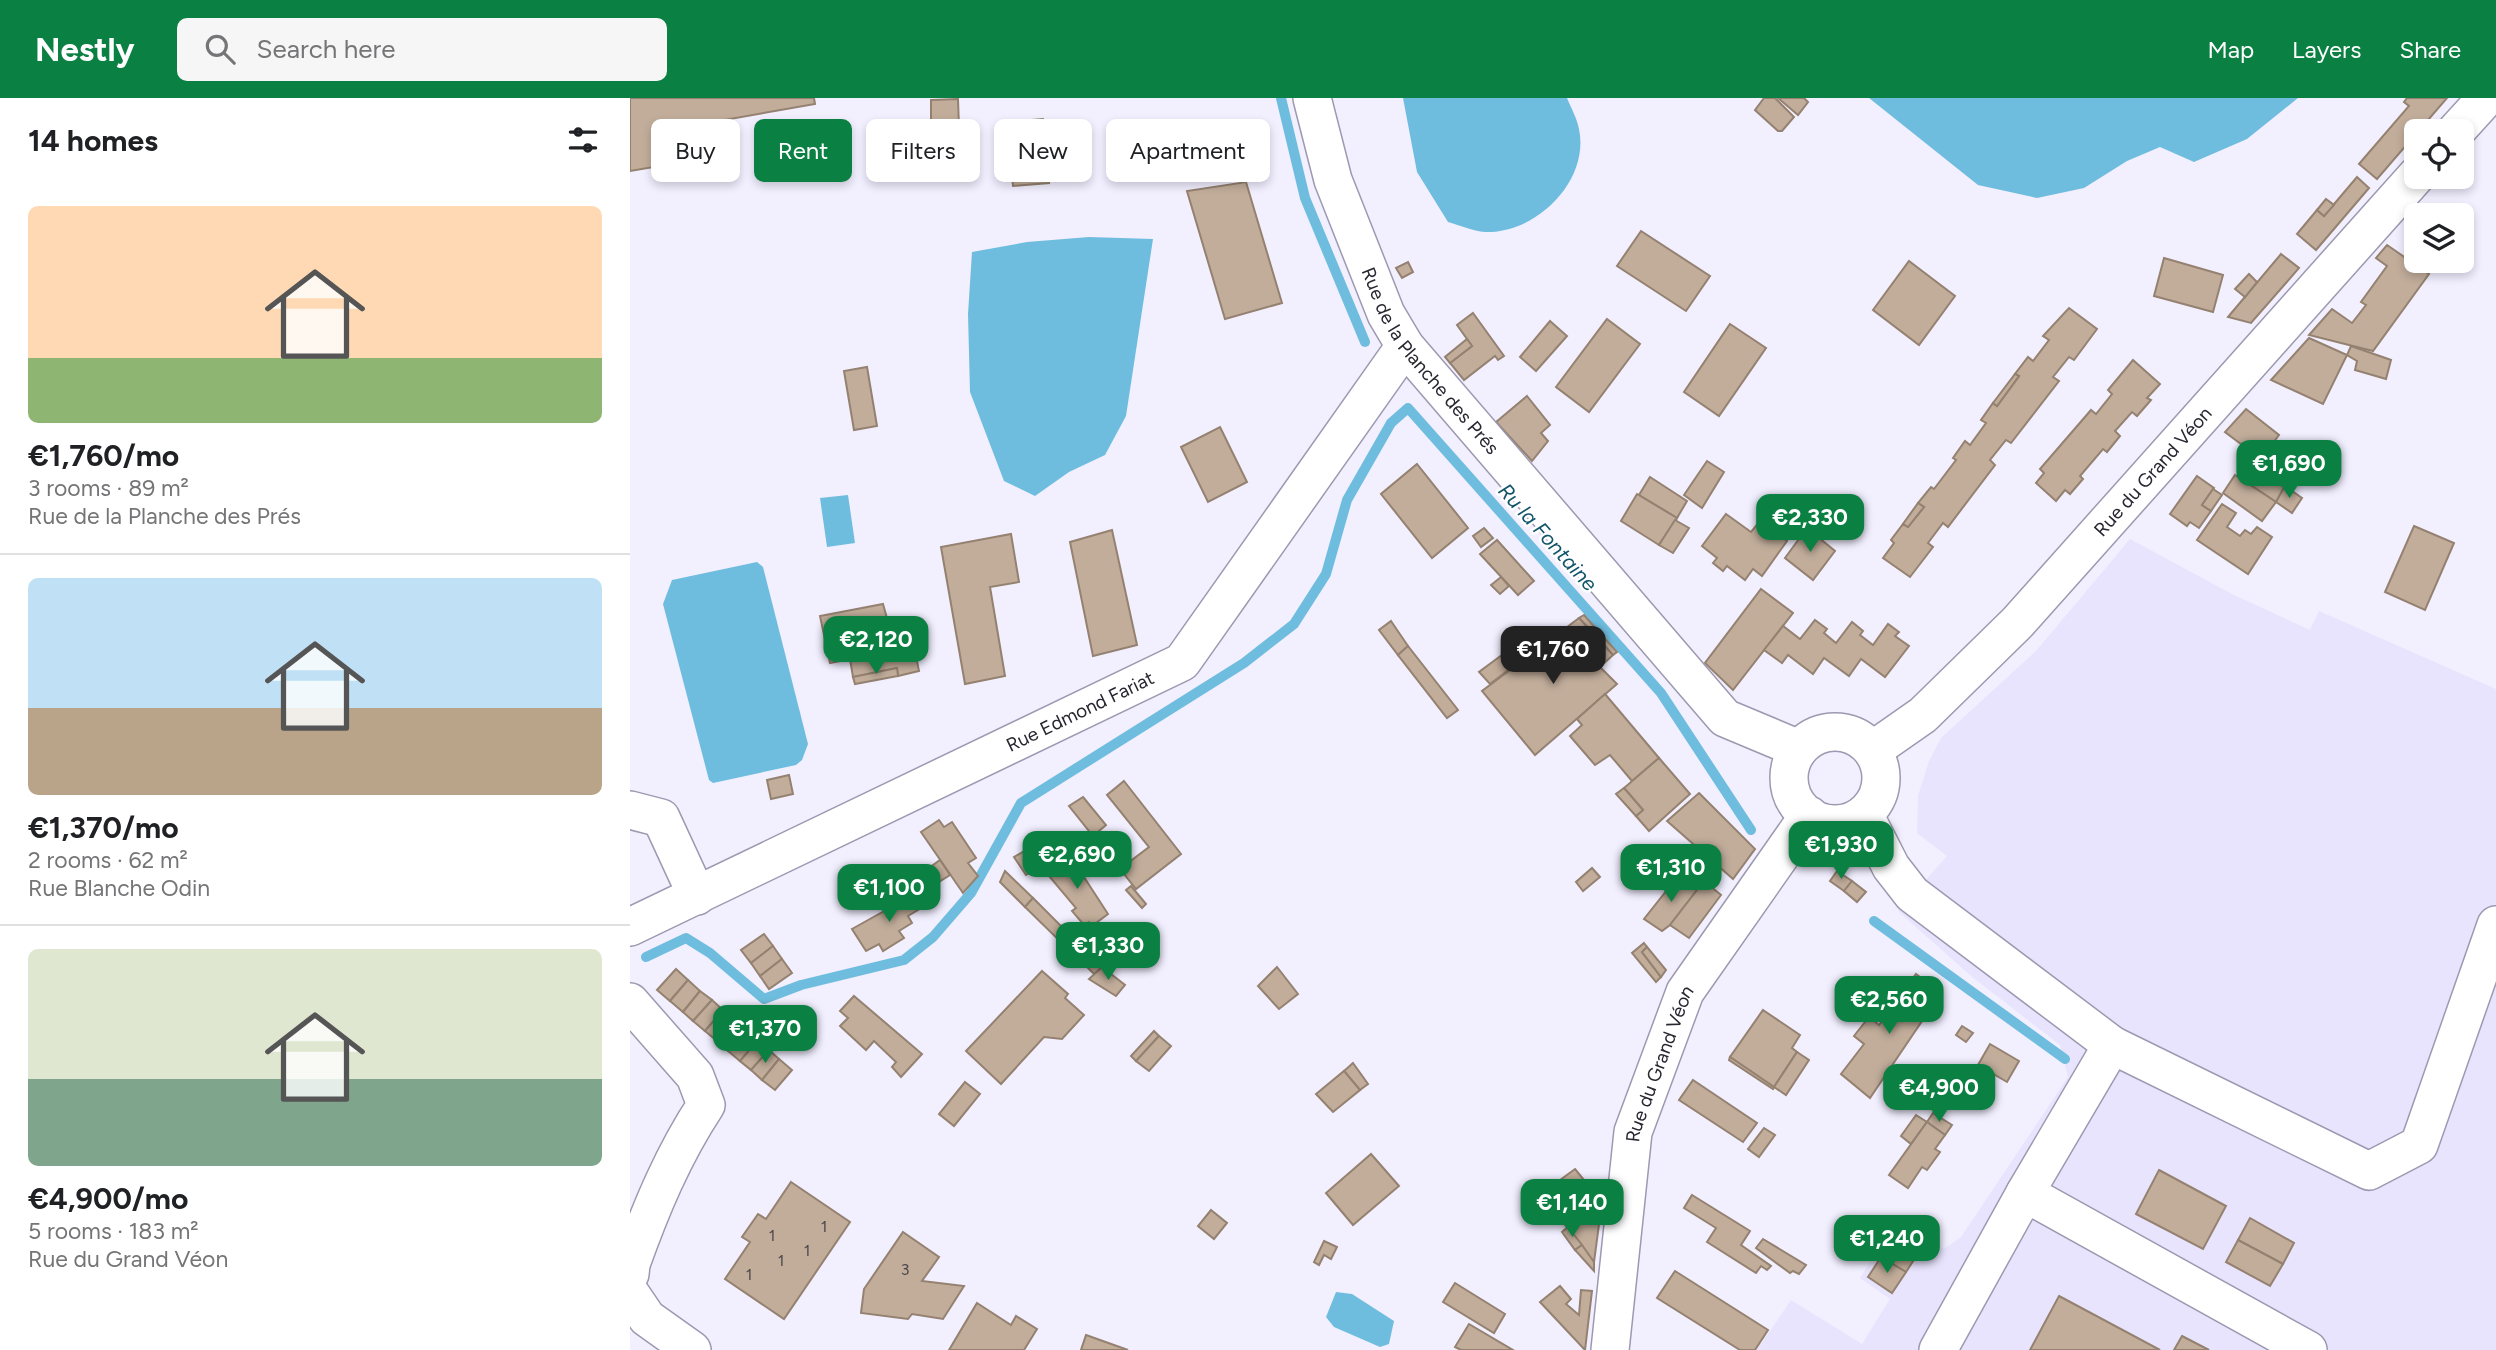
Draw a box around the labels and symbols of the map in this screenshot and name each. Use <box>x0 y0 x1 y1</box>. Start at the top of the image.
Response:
street label: Rue de la Planche des Prés <box>1357 264 1504 459</box>
street label: Rue du Grand Véon <box>2089 402 2216 541</box>
pin: €1,690 <box>2232 440 2346 500</box>
water label: Ru la Fontaine <box>1493 478 1603 596</box>
pin: €2,330 <box>1753 494 1867 554</box>
pin: €2,120 <box>819 616 933 676</box>
pin: €1,760 <box>1496 626 1610 686</box>
street label: Rue Edmond Fariat <box>1002 666 1158 756</box>
pin: €1,930 <box>1784 822 1898 881</box>
pin: €2,690 <box>1020 832 1134 891</box>
pin: €1,310 <box>1614 844 1728 904</box>
pin: €1,100 <box>832 864 946 924</box>
pin: €1,330 <box>1051 922 1165 982</box>
pin: €2,560 <box>1832 976 1946 1036</box>
street label: Rue du Grand Véon <box>1621 980 1698 1143</box>
pin: €1,370 <box>708 1006 822 1065</box>
pin: €4,900 <box>1882 1065 1996 1124</box>
pin: €1,140 <box>1515 1180 1629 1239</box>
pin: €1,240 <box>1830 1216 1944 1275</box>
house number: 1 <box>821 1217 827 1236</box>
house number: 1 <box>769 1226 775 1245</box>
house number: 1 <box>804 1241 810 1260</box>
house number: 1 <box>778 1251 784 1270</box>
house number: 3 <box>901 1260 909 1279</box>
house number: 1 <box>746 1265 752 1284</box>

